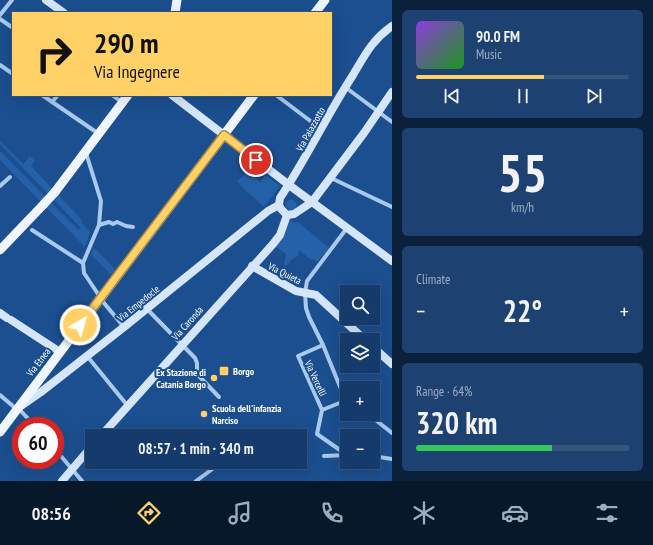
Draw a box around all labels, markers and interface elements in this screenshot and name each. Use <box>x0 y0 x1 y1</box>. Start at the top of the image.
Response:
text: 290 m <box>94 24 158 61</box>
text: 90.0 FM <box>476 27 520 46</box>
icon: right <box>28 28 80 80</box>
text: Music <box>476 46 502 63</box>
text: Via Ingegnere <box>94 60 180 83</box>
icon: previous <box>441 85 463 107</box>
icon: pause <box>512 85 534 107</box>
icon: next <box>583 85 605 107</box>
street label: Via Palazzotto <box>292 105 328 155</box>
text: 55 <box>498 139 547 206</box>
pin <box>239 143 273 177</box>
icon: arrive <box>245 149 267 171</box>
text: km/h <box>511 199 534 216</box>
street label: Via Quieta <box>265 259 304 287</box>
text: Climate <box>416 271 450 288</box>
street label: Via Empedocle <box>114 282 162 325</box>
map controls <box>340 285 380 469</box>
button: search <box>340 285 380 325</box>
text: 22° <box>503 291 542 330</box>
text: − <box>416 297 425 325</box>
text: + <box>620 297 629 325</box>
position arrow <box>59 304 101 346</box>
street label: Via Caronda <box>168 304 206 344</box>
button: layers <box>340 333 380 373</box>
street label: Via Etnea <box>23 345 53 380</box>
street label: Via Vercelli <box>301 357 329 398</box>
marker: Borgo <box>218 365 230 377</box>
place label: Borgo <box>233 365 255 378</box>
place label: Ex Stazione di Catania Borgo <box>156 366 207 391</box>
marker: Ex Stazione di Catania Borgo <box>209 373 219 383</box>
button: + <box>340 381 380 421</box>
text: Range · 64% <box>416 383 472 400</box>
place label: Scuola dell'infanzia Narciso <box>212 402 281 427</box>
text: 320 km <box>416 403 497 442</box>
marker: Scuola dell'infanzia Narciso <box>199 409 209 419</box>
speed limit sign: 60 <box>12 417 64 469</box>
button: − <box>340 429 380 469</box>
text: 08:57 · 1 min · 340 m <box>138 439 254 458</box>
icon: directions <box>135 499 163 527</box>
icon: music <box>226 499 254 527</box>
icon: phone <box>318 499 346 527</box>
icon: climate <box>410 499 438 527</box>
icon: car <box>501 499 529 527</box>
icon: filters <box>593 499 621 527</box>
text: 08:56 <box>32 502 71 525</box>

